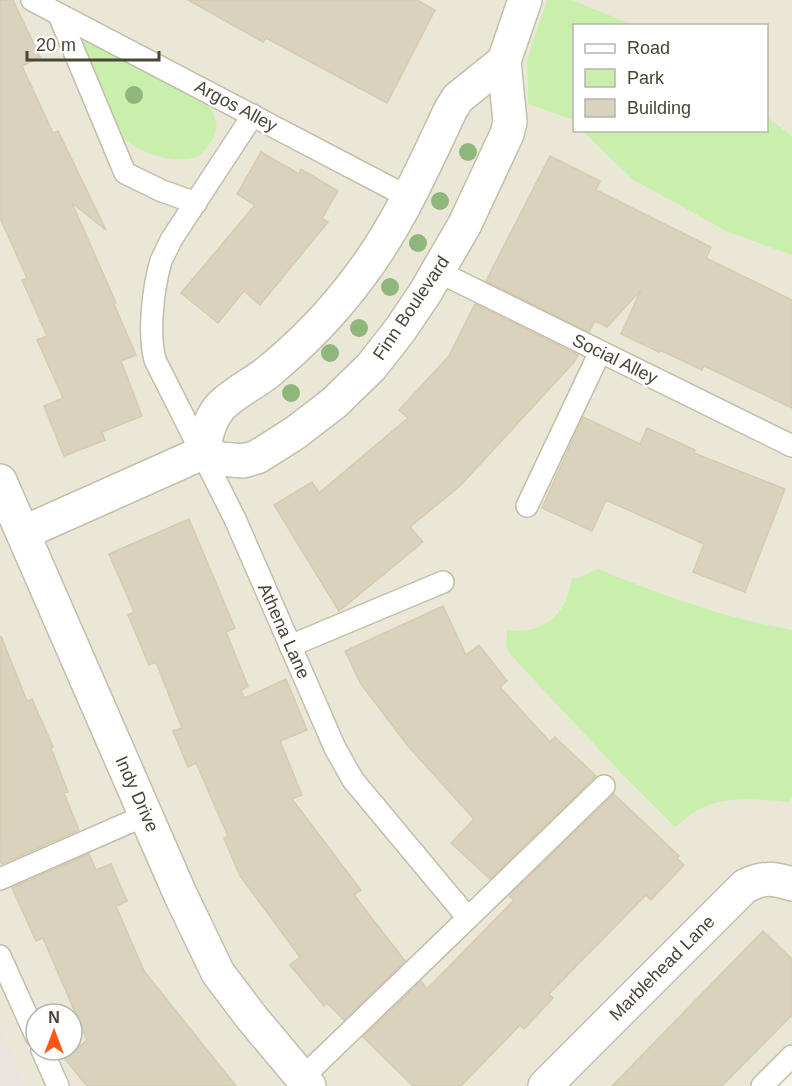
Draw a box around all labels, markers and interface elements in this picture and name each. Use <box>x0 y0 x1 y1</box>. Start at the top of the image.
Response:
scale bar <box>27 24 159 62</box>
legend <box>573 24 768 132</box>
text: 20 m <box>36 35 76 55</box>
text: Road <box>627 38 670 58</box>
text: Park <box>627 68 665 88</box>
street label: Argos Alley <box>192 76 280 136</box>
text: Building <box>627 98 691 118</box>
street label: Finn Boulevard <box>369 252 453 364</box>
street label: Social Alley <box>569 330 661 388</box>
street label: Athena Lane <box>254 580 314 682</box>
street label: Indy Drive <box>111 753 163 835</box>
street label: Marblehead Lane <box>605 911 719 1025</box>
north arrow <box>24 1002 84 1062</box>
text: N <box>48 1009 60 1026</box>

